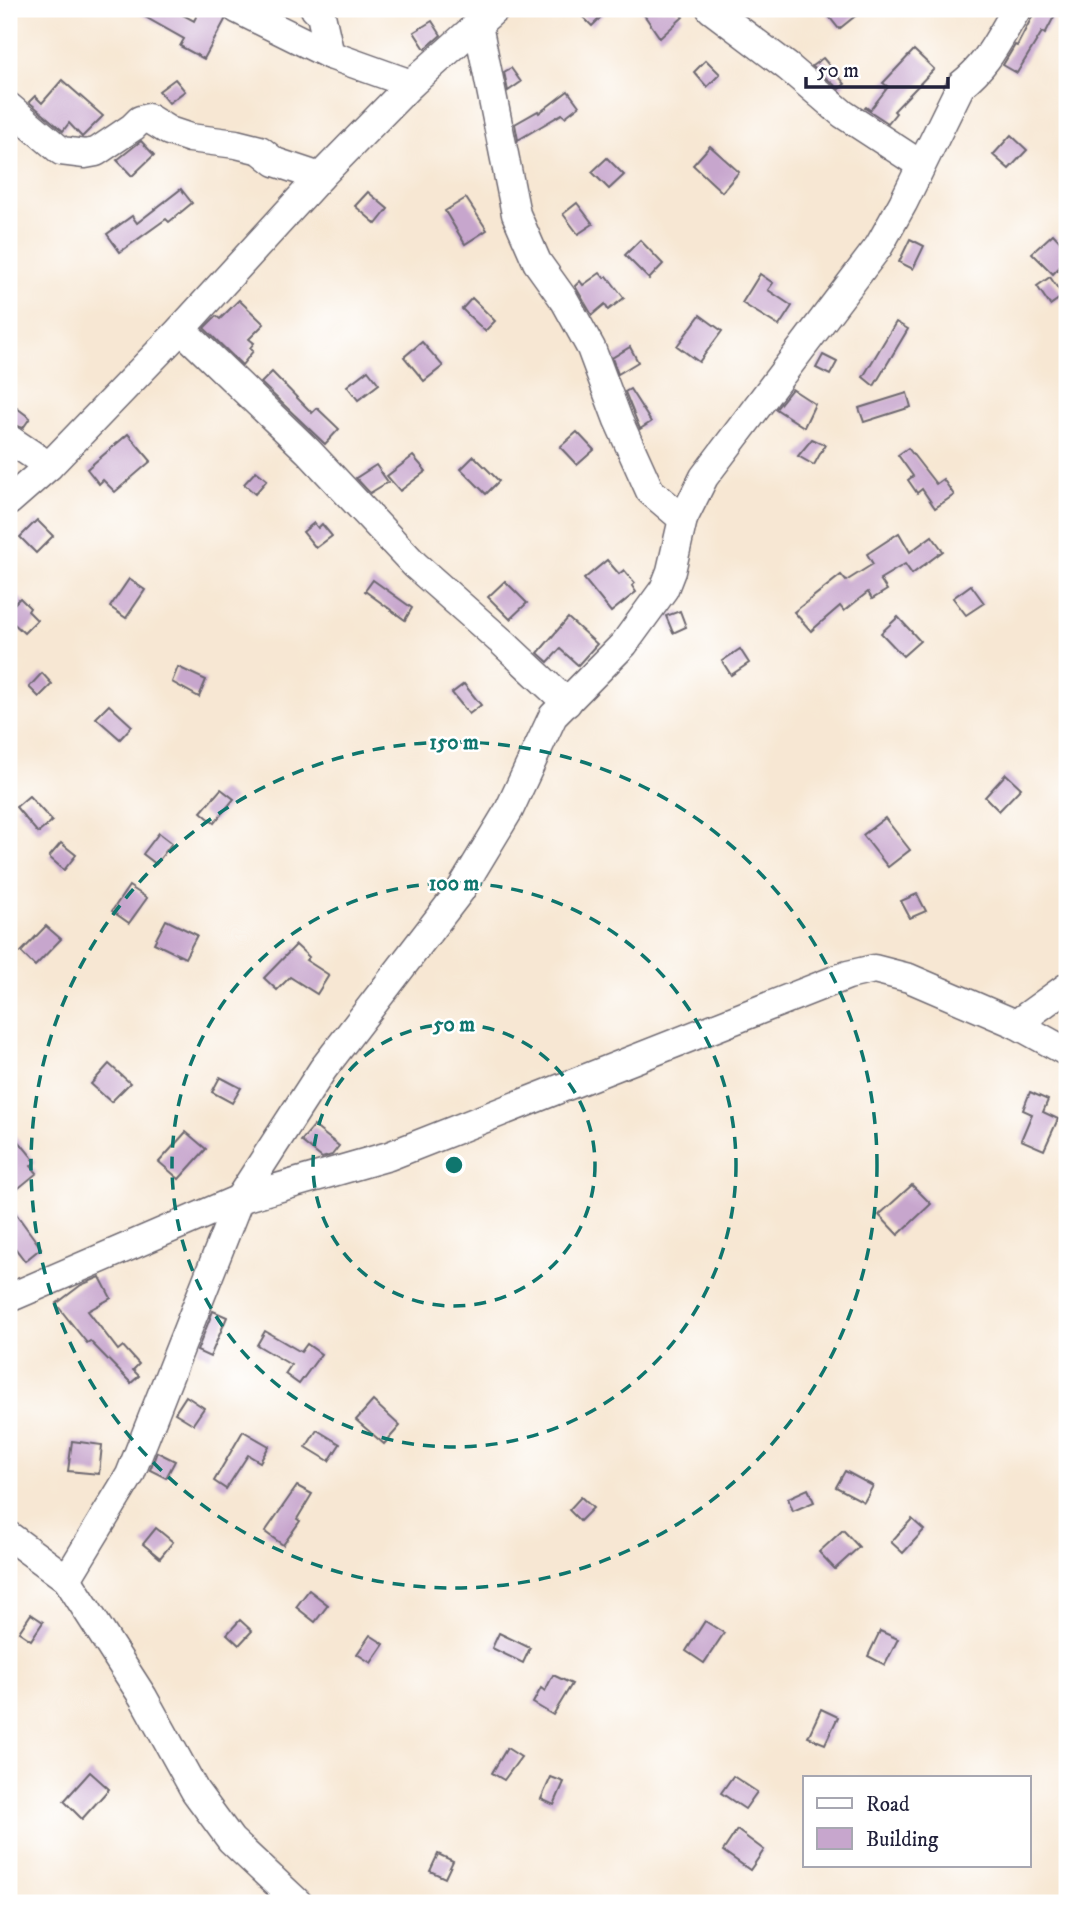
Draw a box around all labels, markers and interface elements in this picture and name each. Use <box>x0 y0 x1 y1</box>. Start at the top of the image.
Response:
scale bar <box>806 46 948 90</box>
text: 50 m <box>817 58 859 84</box>
text: 150 m <box>429 730 479 756</box>
text: 100 m <box>429 871 479 897</box>
text: 50 m <box>432 1012 475 1038</box>
centre of rings <box>442 1153 466 1177</box>
legend <box>803 1776 1030 1867</box>
text: Road <box>866 1792 910 1818</box>
text: Building <box>866 1827 939 1853</box>

